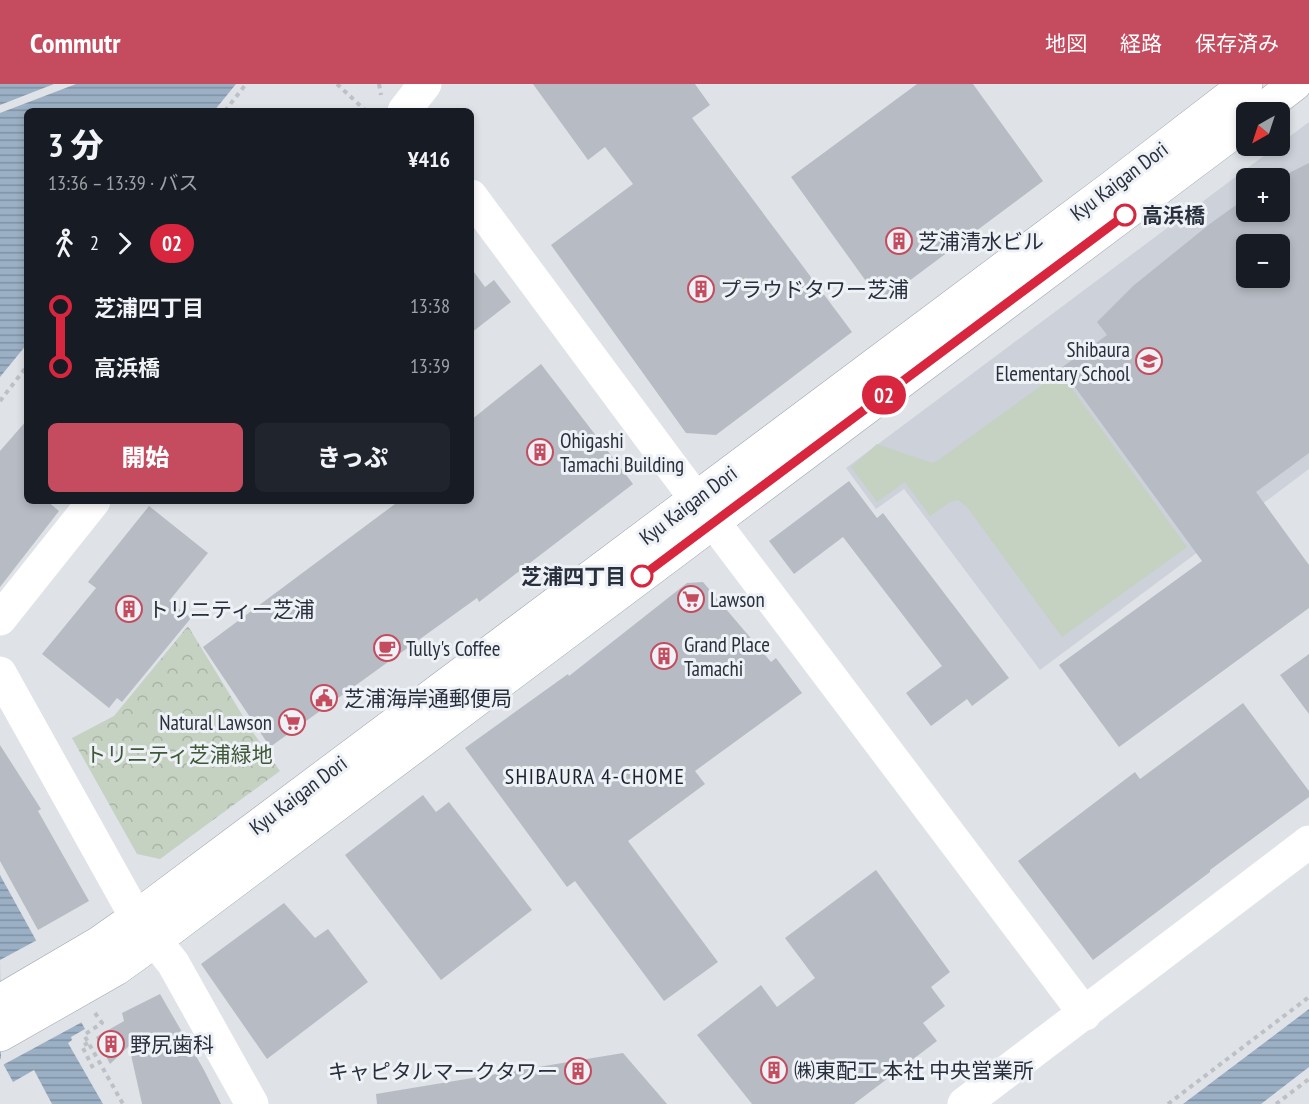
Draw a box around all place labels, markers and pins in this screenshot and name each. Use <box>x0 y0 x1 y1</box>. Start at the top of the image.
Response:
place label: 高浜橋 <box>1142 202 1205 229</box>
marker: 高浜橋 <box>1114 204 1136 226</box>
building icon: 芝浦清水ビル <box>884 226 914 256</box>
place label: 芝浦清水ビル <box>918 228 1044 255</box>
building icon: プラウドタワー芝浦 <box>686 274 716 304</box>
place label: プラウドタワー芝浦 <box>720 276 909 303</box>
place label: Shibaura Elementary School <box>995 336 1130 387</box>
school or university icon: Shibaura Elementary School <box>1134 346 1164 376</box>
place label: Ohigashi Tamachi Building <box>560 427 684 478</box>
building icon: Ohigashi Tamachi Building <box>525 437 555 467</box>
place label: 芝浦四丁目 <box>521 563 626 590</box>
marker: 芝浦四丁目 <box>631 565 653 587</box>
supermarket icon: Lawson <box>676 584 706 614</box>
place label: Lawson <box>710 586 765 613</box>
building icon: トリニティー芝浦 <box>114 594 144 624</box>
place label: トリニティー芝浦 <box>148 596 315 623</box>
place label: Grand Place Tamachi <box>684 631 770 682</box>
cafe icon: Tully's Coffee <box>372 633 402 663</box>
place label: Tully's Coffee <box>406 635 500 662</box>
building icon: Grand Place Tamachi <box>649 641 679 671</box>
public building icon: 芝浦海岸通郵便局 <box>309 683 339 713</box>
place label: 芝浦海岸通郵便局 <box>344 685 512 712</box>
supermarket icon: Natural Lawson <box>277 707 307 737</box>
place label: Natural Lawson <box>159 709 272 736</box>
building icon: 野尻歯科 <box>96 1029 126 1059</box>
place label: 野尻歯科 <box>130 1031 214 1058</box>
building icon: ㈱東配工 本社 中央営業所 <box>759 1055 789 1085</box>
building icon: キャピタルマークタワー <box>563 1056 593 1086</box>
place label: ㈱東配工 本社 中央営業所 <box>794 1057 1034 1084</box>
place label: キャピタルマークタワー <box>328 1058 558 1085</box>

